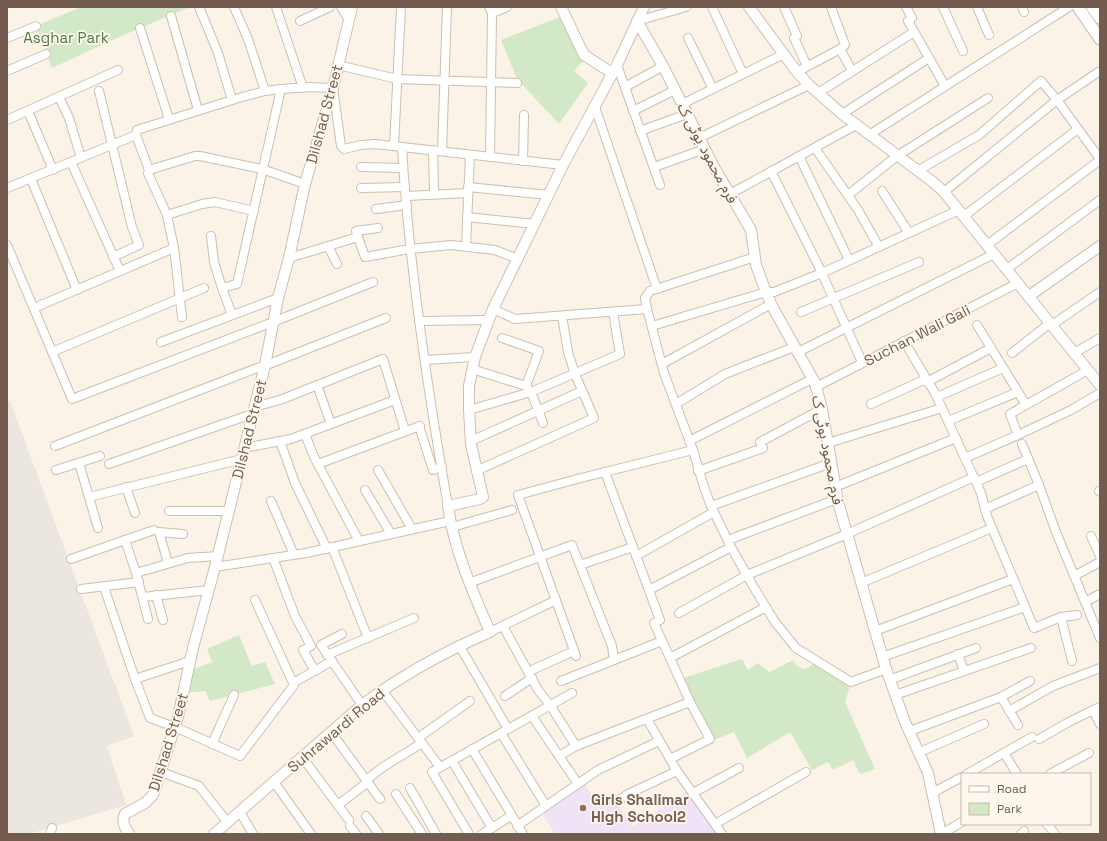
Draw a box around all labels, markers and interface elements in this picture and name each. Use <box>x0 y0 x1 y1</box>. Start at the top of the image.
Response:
park label: Asghar Park <box>23 28 109 47</box>
street label: Dilshad Street <box>302 62 346 166</box>
street label: فرم محمود بوٹی ک <box>672 100 743 208</box>
street label: Suchan Wali Gali <box>861 300 973 370</box>
street label: Dilshad Street <box>227 377 271 481</box>
street label: فرم محمود بوٹی ک <box>806 394 848 507</box>
street label: Suhrawardi Road <box>283 684 389 776</box>
street label: Dilshad Street <box>144 690 192 794</box>
legend <box>961 773 1091 825</box>
text: Road <box>997 781 1026 797</box>
place label: Girls Shalimar HIgh School2 <box>591 790 689 826</box>
text: Park <box>997 801 1022 817</box>
marker: Girls Shalimar HIgh School2 <box>578 803 588 813</box>

